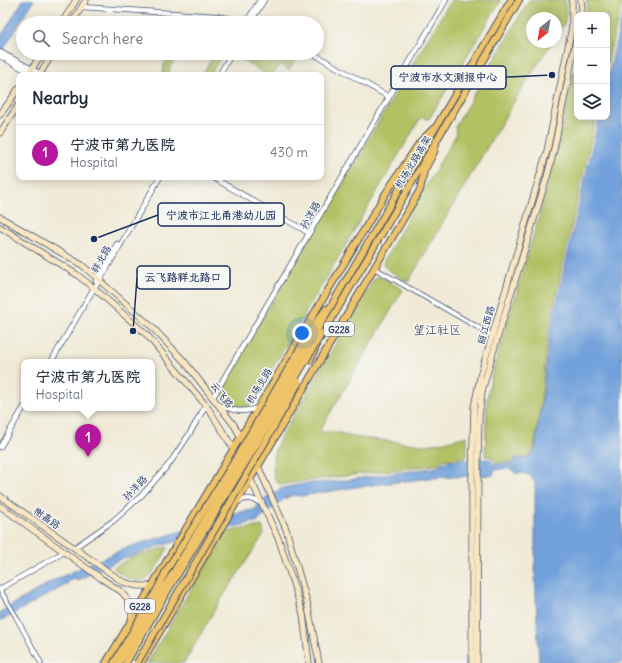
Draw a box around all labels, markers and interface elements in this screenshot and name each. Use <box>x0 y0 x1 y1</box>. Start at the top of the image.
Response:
north arrow <box>526 12 562 48</box>
map controls <box>574 12 610 120</box>
button: + <box>574 12 610 48</box>
search box <box>16 16 324 60</box>
icon: search <box>30 27 52 49</box>
text: Search here <box>62 29 143 48</box>
button: − <box>574 48 610 84</box>
callout: 宁波市水文测报中心 <box>391 66 506 89</box>
text: 宁波市水文测报中心 <box>399 70 498 84</box>
button: layers <box>574 84 610 120</box>
text: Nearby <box>32 87 88 109</box>
street label: 机场北路高架 <box>392 133 434 191</box>
text: 宁波市第九医院 <box>70 135 175 154</box>
text: 1 <box>42 144 48 161</box>
text: 430 m <box>270 144 308 161</box>
text: Hospital <box>70 154 118 171</box>
street label: 孙洋路 <box>297 199 323 231</box>
callout: 宁波市江北甬港幼儿园 <box>158 203 284 226</box>
text: 宁波市江北甬港幼儿园 <box>166 208 276 222</box>
street label: 祥北路 <box>88 243 114 275</box>
callout: 云飞路祥北路口 <box>137 266 230 289</box>
text: 云飞路祥北路口 <box>145 270 222 284</box>
street label: 丽江西路 <box>474 304 498 346</box>
road number: G228 <box>324 322 354 336</box>
district label: 望江社区 <box>413 322 461 337</box>
your location <box>292 323 312 343</box>
popup <box>21 359 155 411</box>
street label: 机场北路 <box>243 366 275 406</box>
text: 宁波市第九医院 <box>35 367 141 386</box>
street label: 云飞路 <box>208 379 236 411</box>
text: Hospital <box>35 386 83 403</box>
pin: 1 <box>75 424 101 457</box>
street label: 孙洋路 <box>120 473 150 503</box>
street label: 榭嘉路 <box>31 504 63 532</box>
road number: G228 <box>125 599 155 613</box>

